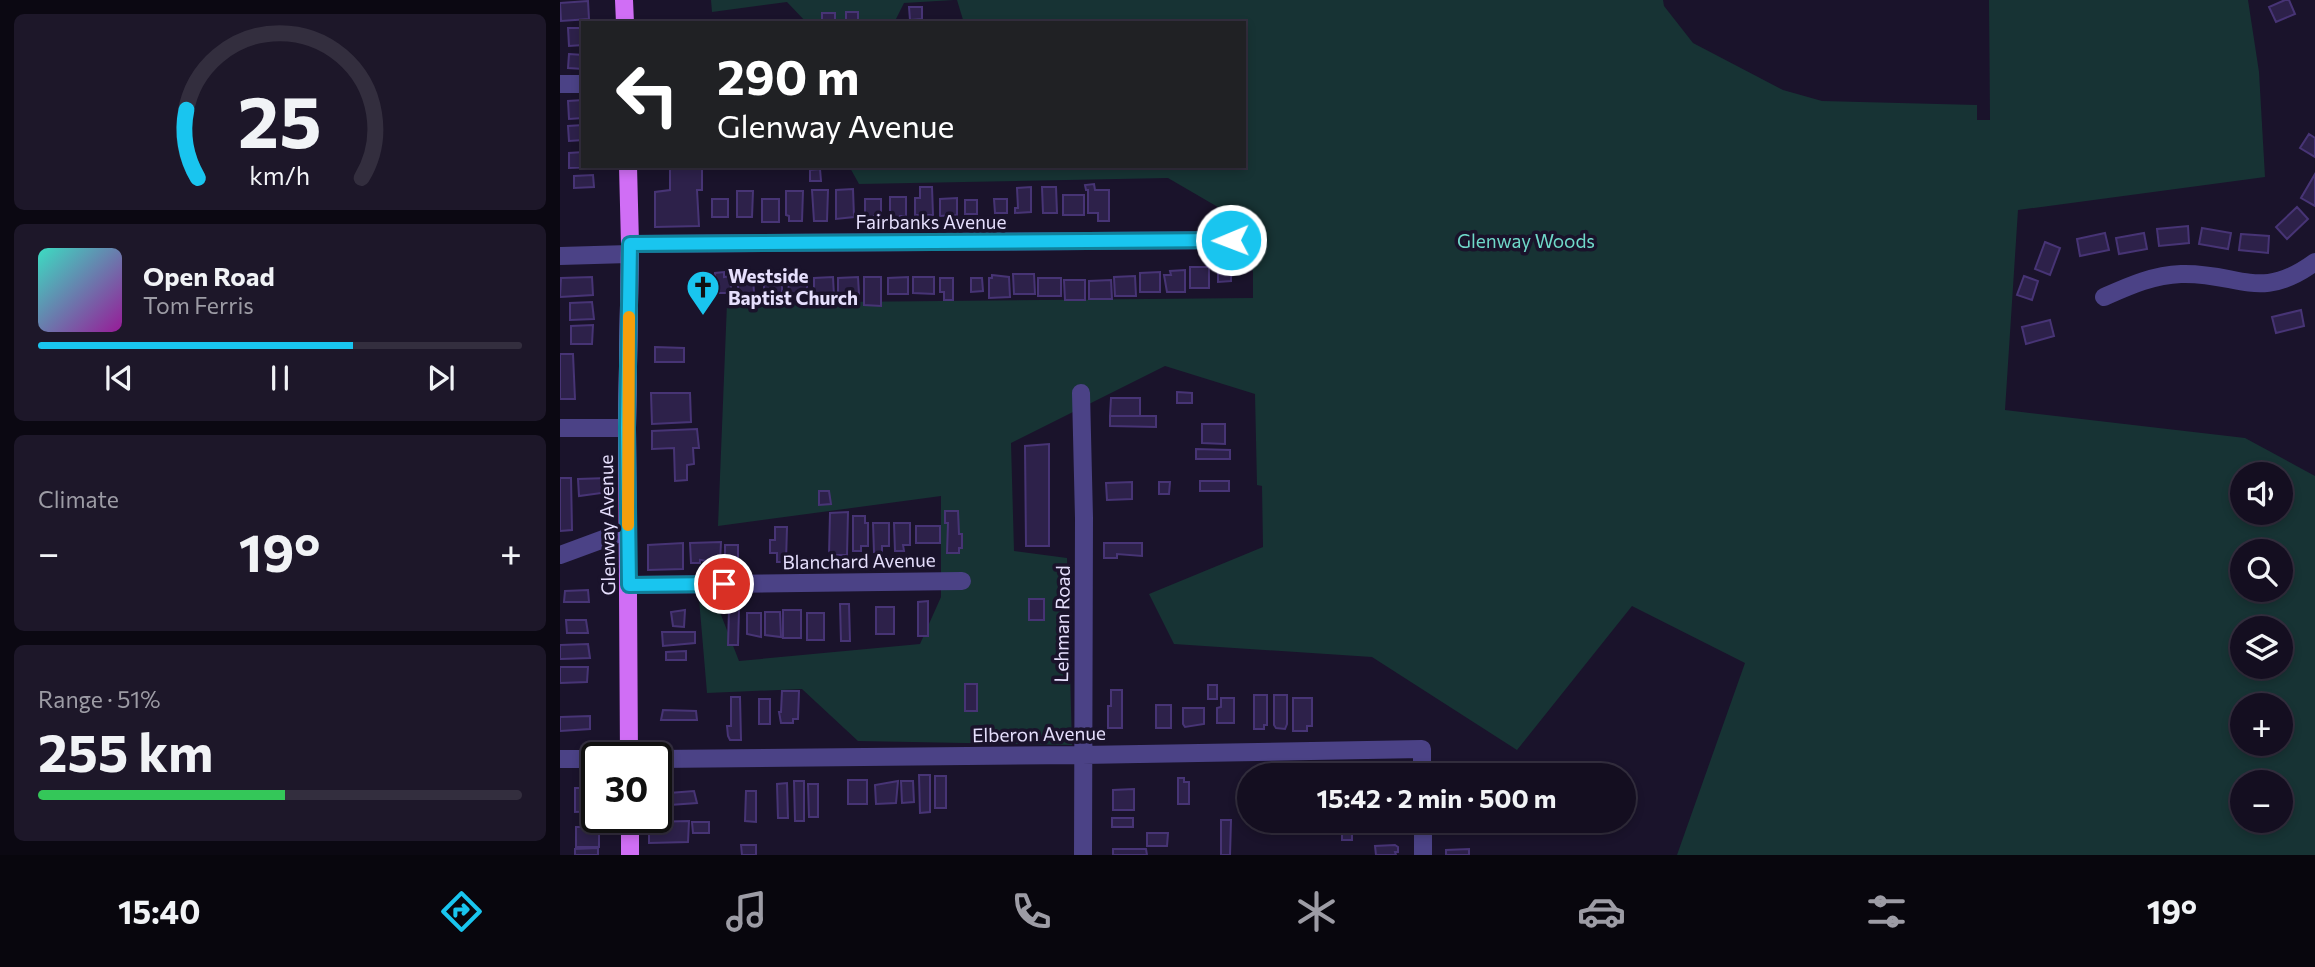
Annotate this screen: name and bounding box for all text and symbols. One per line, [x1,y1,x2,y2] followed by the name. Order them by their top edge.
[717,45,859,105] text: 290 m
[602,49,693,140] icon: left
[238,75,322,164] text: 25
[717,105,954,145] text: Glenway Avenue
[250,160,310,190] text: km/h
[1194,203,1268,277] position arrow
[856,210,1006,233] street label: Fairbanks Avenue
[1457,229,1595,252] park label: Glenway Woods
[143,260,275,291] text: Open Road
[728,264,858,309] place label: Westside Baptist Church
[684,268,722,317] church icon: Westside Baptist Church
[143,291,254,319] text: Tom Ferris
[100,359,138,397] icon: previous
[261,359,299,397] icon: pause
[422,359,460,397] icon: next
[594,454,619,596] street label: Glenway Avenue
[2230,462,2293,833] map controls
[2230,462,2293,525] button: sound
[38,485,119,513] text: Climate
[239,519,320,583] text: 19°
[38,528,60,575] text: −
[500,528,522,575] text: +
[2230,539,2293,602] button: search
[782,548,936,573] street label: Blanchard Avenue
[694,554,754,614] pin
[705,565,743,603] icon: arrive
[1049,565,1074,683] street label: Lehman Road
[2230,616,2293,679] button: layers
[38,685,160,713] text: Range · 51%
[2230,693,2293,756] button: +
[38,719,213,783] text: 255 km
[972,721,1106,746] street label: Elberon Avenue
[581,742,672,833] speed limit sign: 30
[2230,770,2293,833] button: −
[1316,782,1557,813] text: 15:42 · 2 min · 500 m
[437,887,486,936] icon: directions
[722,887,771,936] icon: music
[1007,887,1056,936] icon: phone
[1292,887,1341,936] icon: climate
[1577,887,1626,936] icon: car
[1862,887,1911,936] icon: filters
[118,891,201,931] text: 15:40
[2147,891,2197,931] text: 19°

